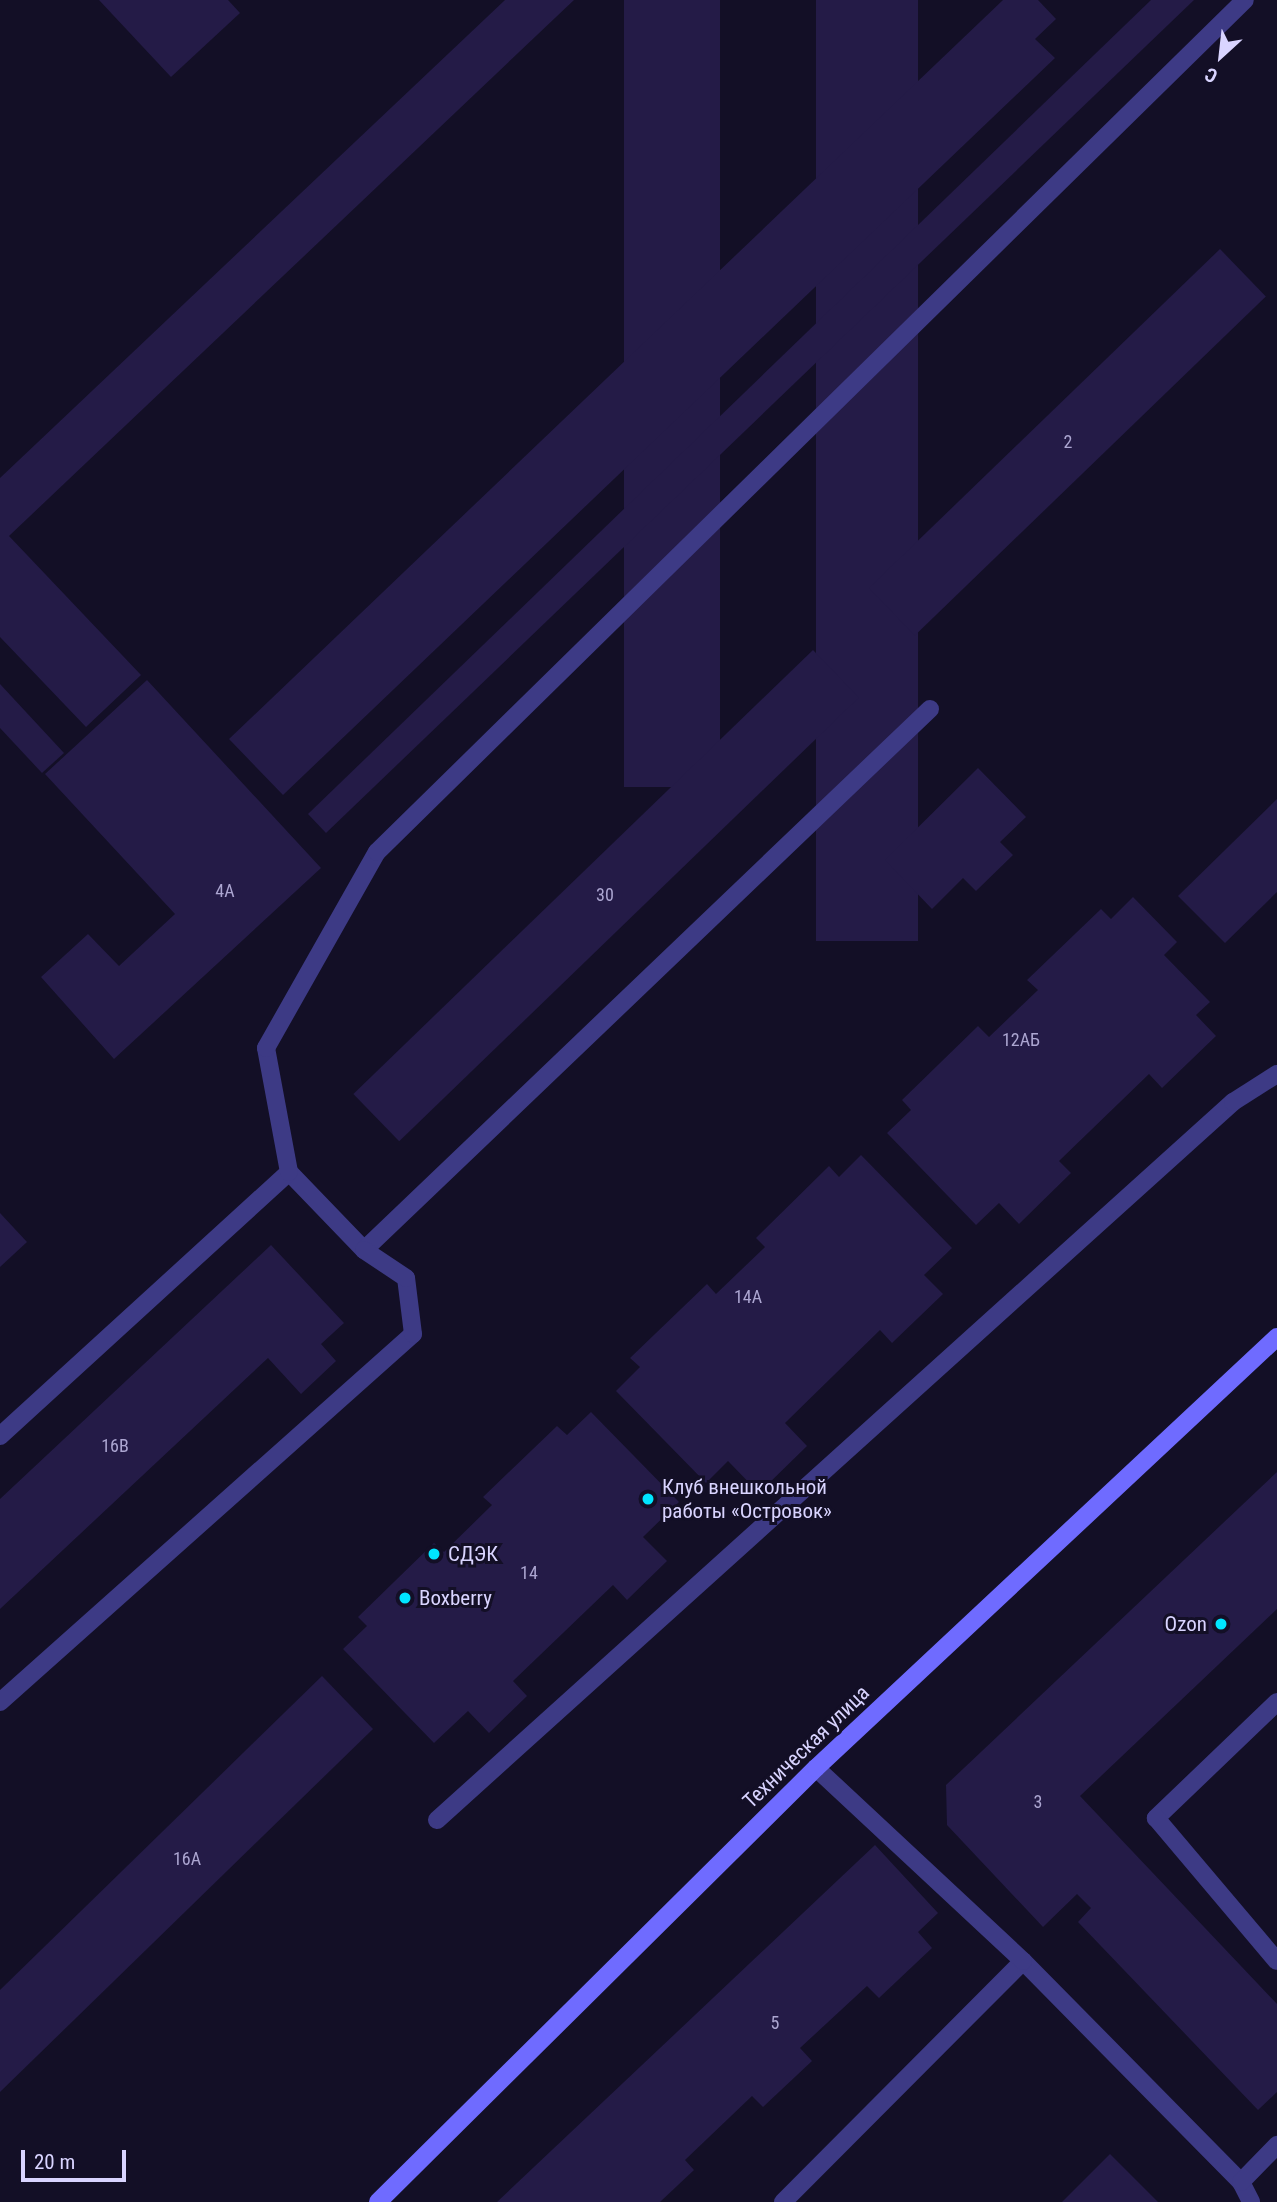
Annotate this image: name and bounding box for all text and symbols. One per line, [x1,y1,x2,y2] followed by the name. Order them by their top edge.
[1186,21,1256,91] north arrow
[1201,62,1221,88] text: С
[1064,431,1072,453] house number: 2
[215,880,235,902] house number: 4А
[596,884,614,906] house number: 30
[1002,1029,1040,1051] house number: 12АБ
[734,1286,762,1308] house number: 14А
[101,1435,129,1457] house number: 16В
[662,1474,832,1524] place label: Клуб внешкольной работы «Островок»
[640,1491,656,1507] marker: Клуб внешкольной работы «Островок»
[448,1541,498,1567] place label: СДЭК
[426,1546,442,1562] marker: СДЭК
[520,1562,538,1584] house number: 14
[419,1585,492,1611] place label: Boxberry
[397,1590,413,1606] marker: Boxberry
[1165,1611,1207,1637] place label: Ozon
[1213,1616,1229,1632] marker: Ozon
[738,1680,874,1814] street label: Техническая улица
[1034,1791,1042,1813] house number: 3
[173,1848,201,1870] house number: 16А
[771,2012,779,2034] house number: 5
[24,2136,130,2180] scale bar
[34,2150,75,2174] text: 20 m

